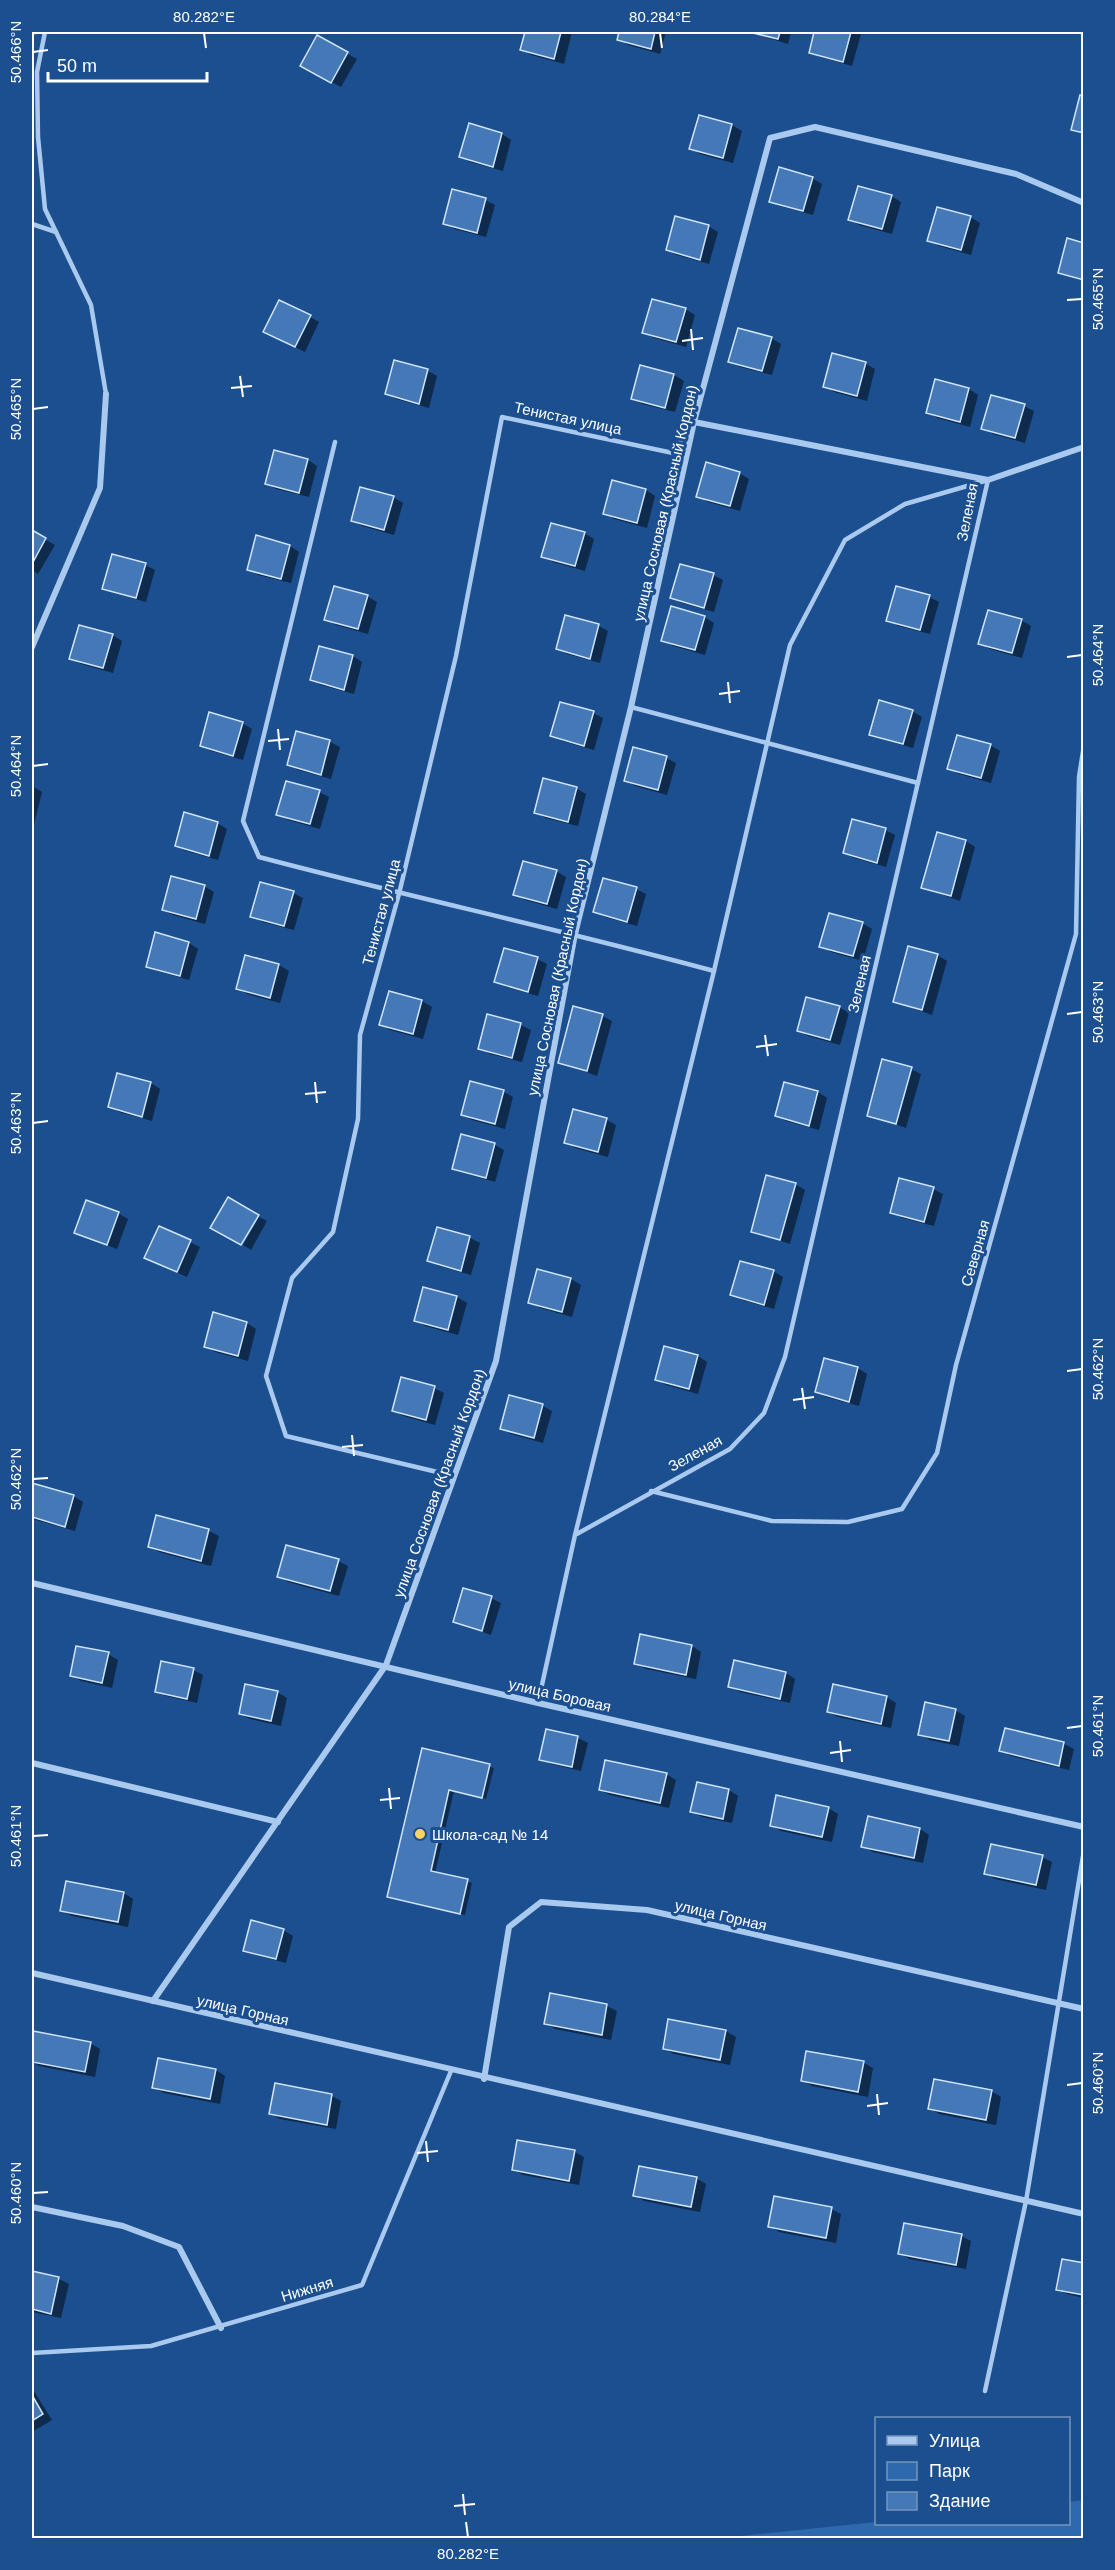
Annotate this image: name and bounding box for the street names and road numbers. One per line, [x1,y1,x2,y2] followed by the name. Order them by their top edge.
[629,383,701,623] street label: улица Сосновая (Красный Кордон)
[513,398,624,438] street label: Тенистая улица
[953,482,981,542] street label: Зеленая
[359,856,404,967] street label: Тенистая улица
[524,857,590,1097] street label: улица Сосновая (Красный Кордон)
[844,953,874,1015] street label: Зеленая
[957,1218,993,1288] street label: Северная
[390,1366,488,1600] street label: улица Сосновая (Красный Кордон)
[665,1431,725,1475] street label: Зеленая
[507,1675,613,1715] street label: улица Боровая
[673,1896,769,1934] street label: улица Горная
[195,1991,291,2029] street label: улица Горная
[279,2273,335,2305] street label: Нижняя

